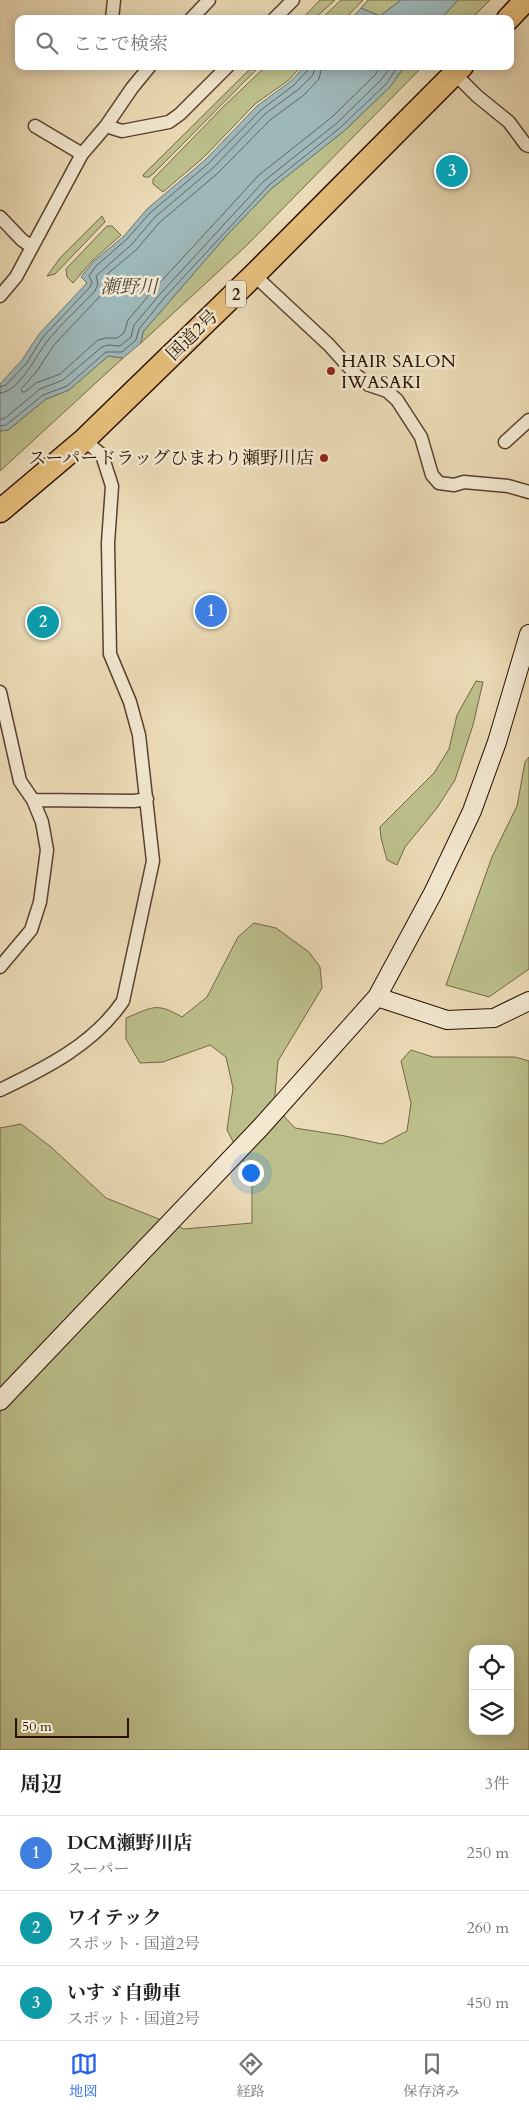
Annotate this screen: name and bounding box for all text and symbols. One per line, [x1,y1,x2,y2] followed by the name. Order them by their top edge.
[15,15,514,70] search box
[33,29,61,57] icon: search
[73,31,168,57] text: ここで検索
[436,152,468,190] pin: 3
[100,274,159,300] water label: 瀬野川
[226,280,246,308] road number: 2
[161,304,224,366] street label: 国道2号
[341,349,457,395] place label: HAIR SALON IWASAKI
[325,365,337,377] marker: HAIR SALON IWASAKI
[28,446,314,471] place label: スーパードラッグひまわり瀬野川店
[318,452,330,464] marker: スーパードラッグひまわり瀬野川店
[195,592,227,630] pin: 1
[27,603,59,641] pin: 2
[238,1160,264,1186] your location
[469,1645,514,1735] map controls
[469,1645,514,1690] button: locate
[469,1690,514,1735] button: layers
[15,1715,129,1738] scale bar
[22,1717,52,1736] text: 50 m
[20,1770,62,1799] text: 周辺
[485,1773,509,1795] text: 3件
[67,1830,192,1856] text: DCM瀬野川店
[32,1842,40,1864] text: 1
[467,1842,509,1864] text: 250 m
[67,1858,129,1880] text: スーパー
[67,1905,161,1931] text: ワイテック
[32,1917,40,1939] text: 2
[467,1917,509,1939] text: 260 m
[67,1933,200,1955] text: スポット · 国道2号
[67,1980,181,2006] text: いすゞ自動車
[32,1992,40,2014] text: 3
[467,1992,509,2014] text: 450 m
[67,2008,200,2030] text: スポット · 国道2号
[70,2050,98,2101] tab: 地図
[237,2050,265,2101] tab: 経路
[404,2050,460,2101] tab: 保存済み

